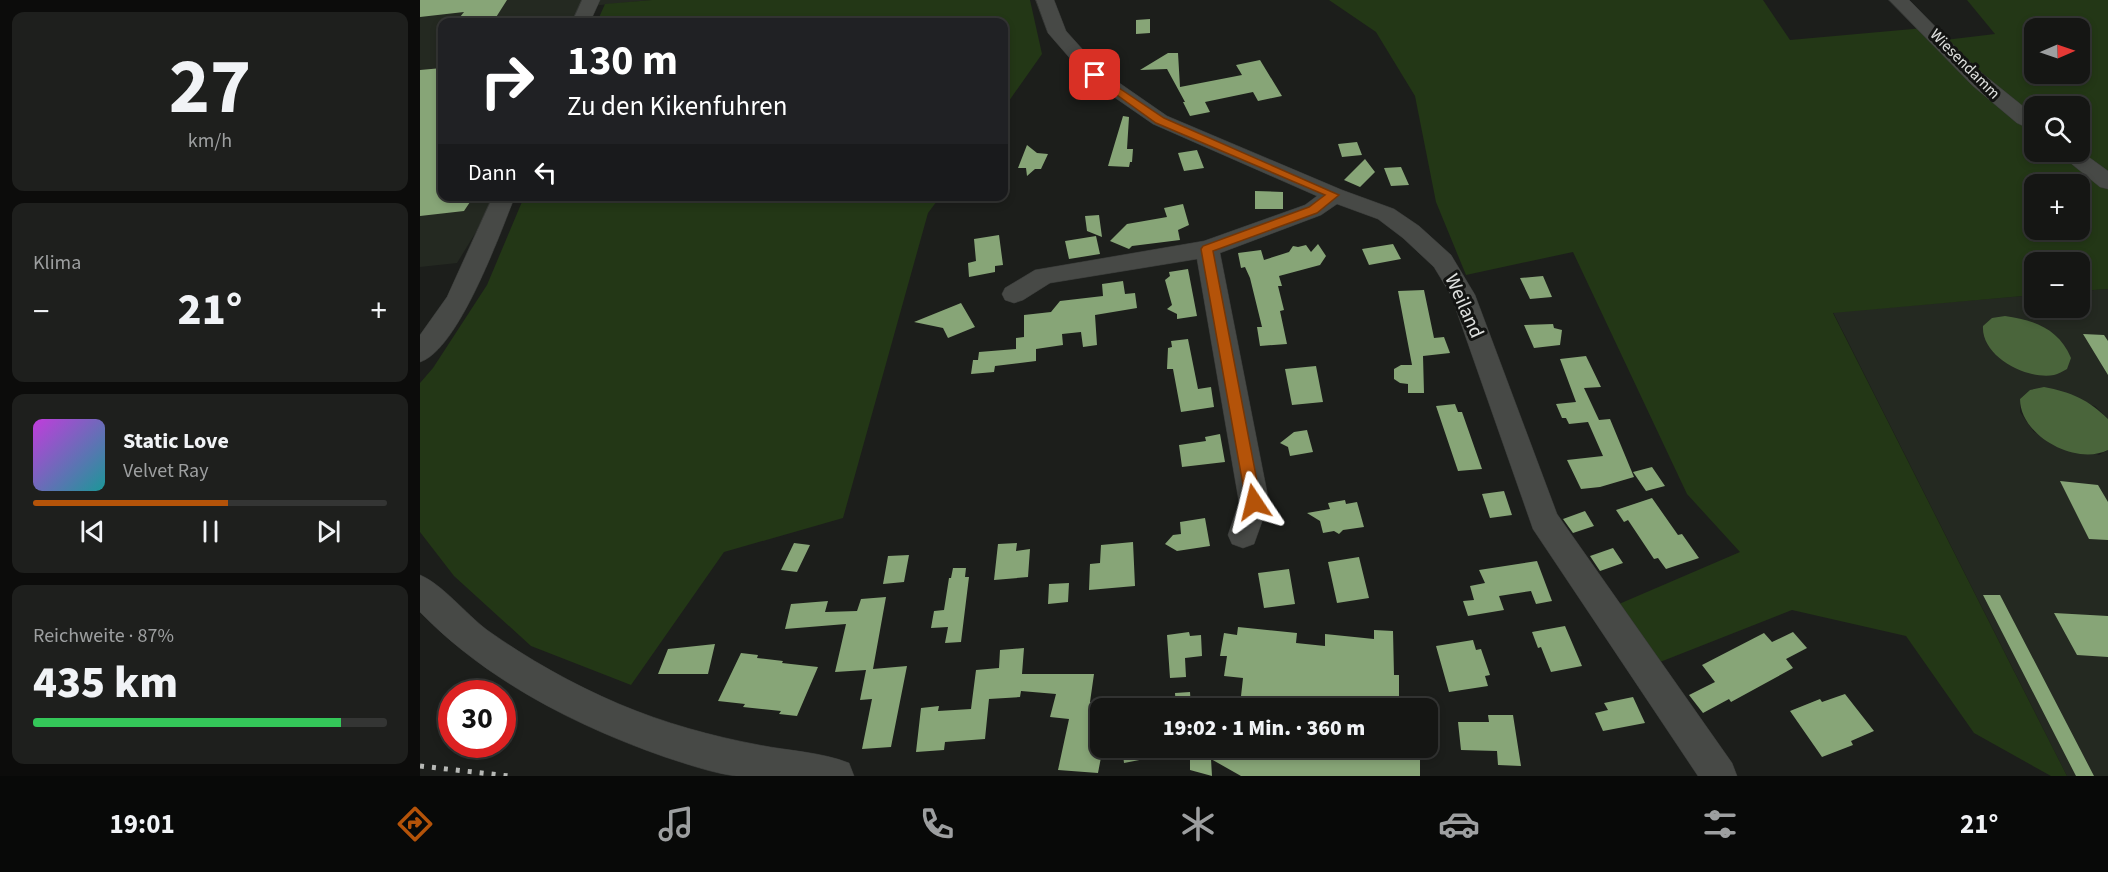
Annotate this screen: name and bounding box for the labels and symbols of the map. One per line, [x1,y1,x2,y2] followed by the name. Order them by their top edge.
[2024,18,2090,84] north arrow
[1925,24,2005,104] street label: Wiesendamm
[1069,49,1120,100] pin
[1437,269,1491,343] street label: Weiland
[1222,470,1286,534] position arrow
[438,680,516,758] speed limit sign: 30

